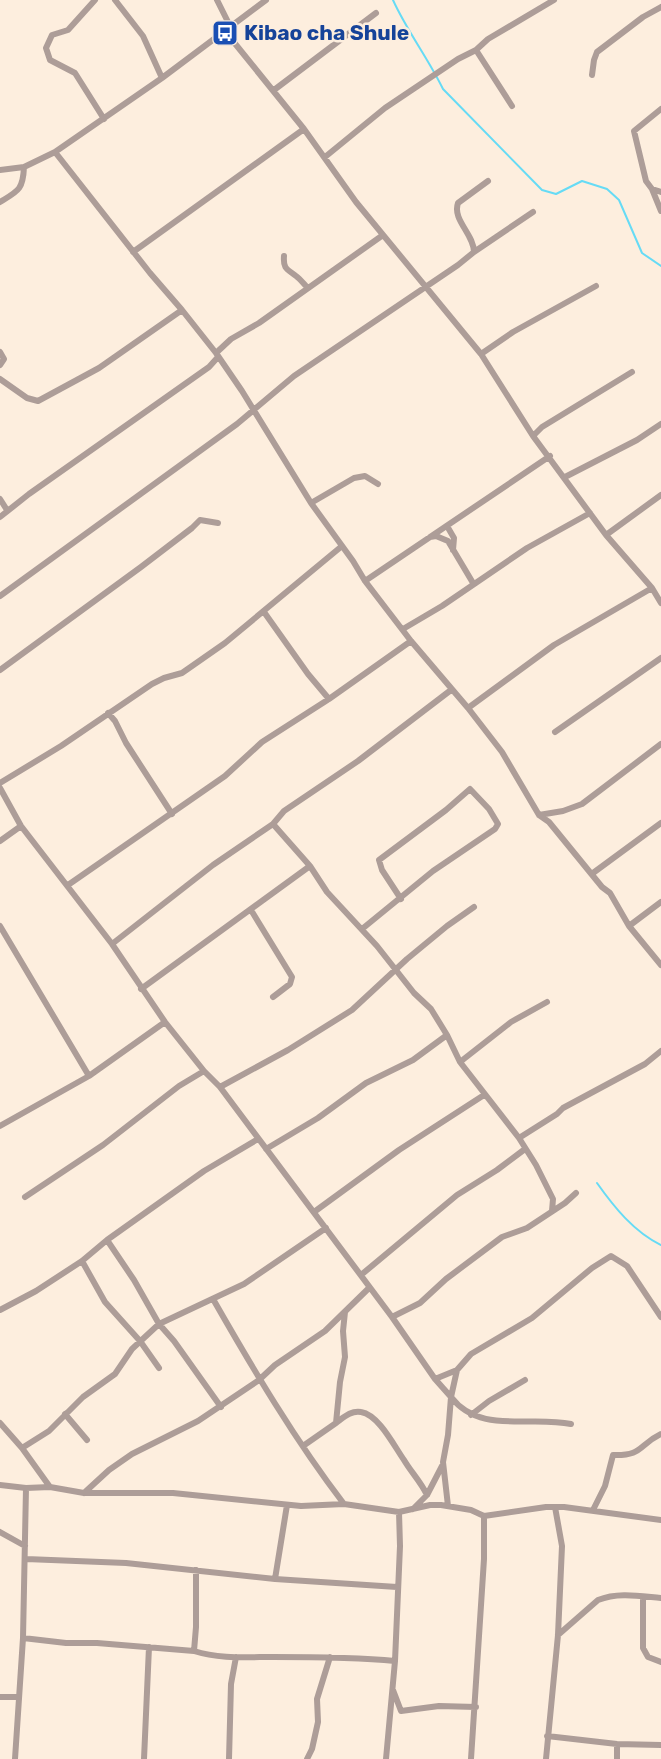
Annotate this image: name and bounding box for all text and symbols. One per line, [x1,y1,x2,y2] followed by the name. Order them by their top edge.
[210,18,240,48] bus stop icon: Kibao cha Shule
[244,20,409,45] place label: Kibao cha Shule

